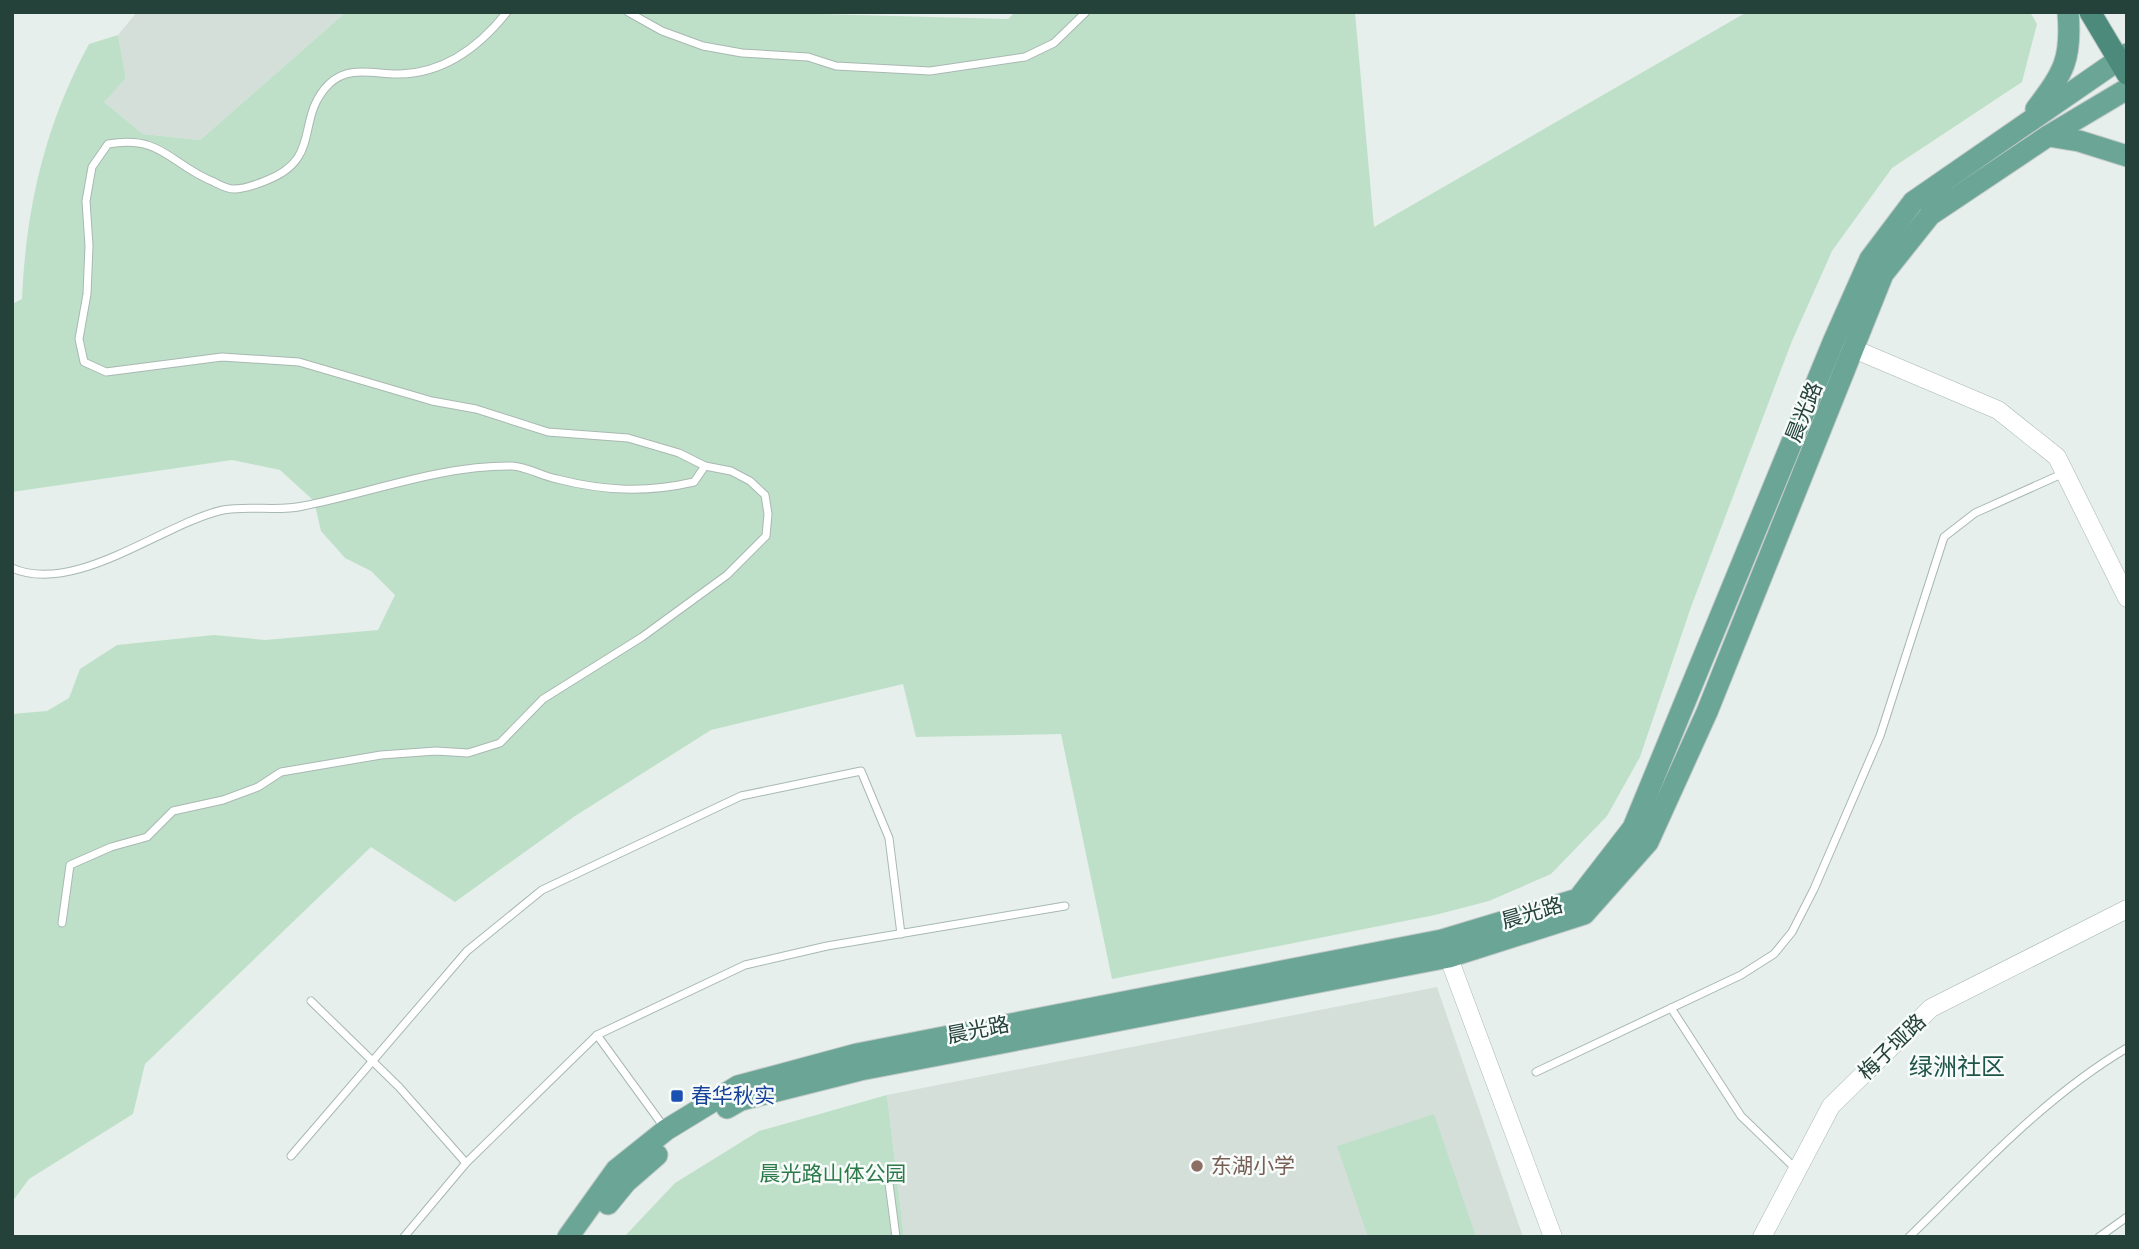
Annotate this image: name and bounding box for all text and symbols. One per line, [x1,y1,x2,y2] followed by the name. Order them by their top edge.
[1780,378,1826,445] street label: 晨光路
[1498,892,1565,932] street label: 晨光路
[1853,1008,1930,1084] street label: 梅子垭路
[945,1011,1011,1047] street label: 晨光路
[1909,1053,2005,1080] district label: 绿洲社区
[691,1083,775,1107] place label: 春华秋实
[669,1088,685,1104] marker: 春华秋实
[1211,1153,1295,1177] place label: 东湖小学
[1189,1158,1205,1174] marker: 东湖小学
[760,1161,907,1185] park label: 晨光路山体公园

